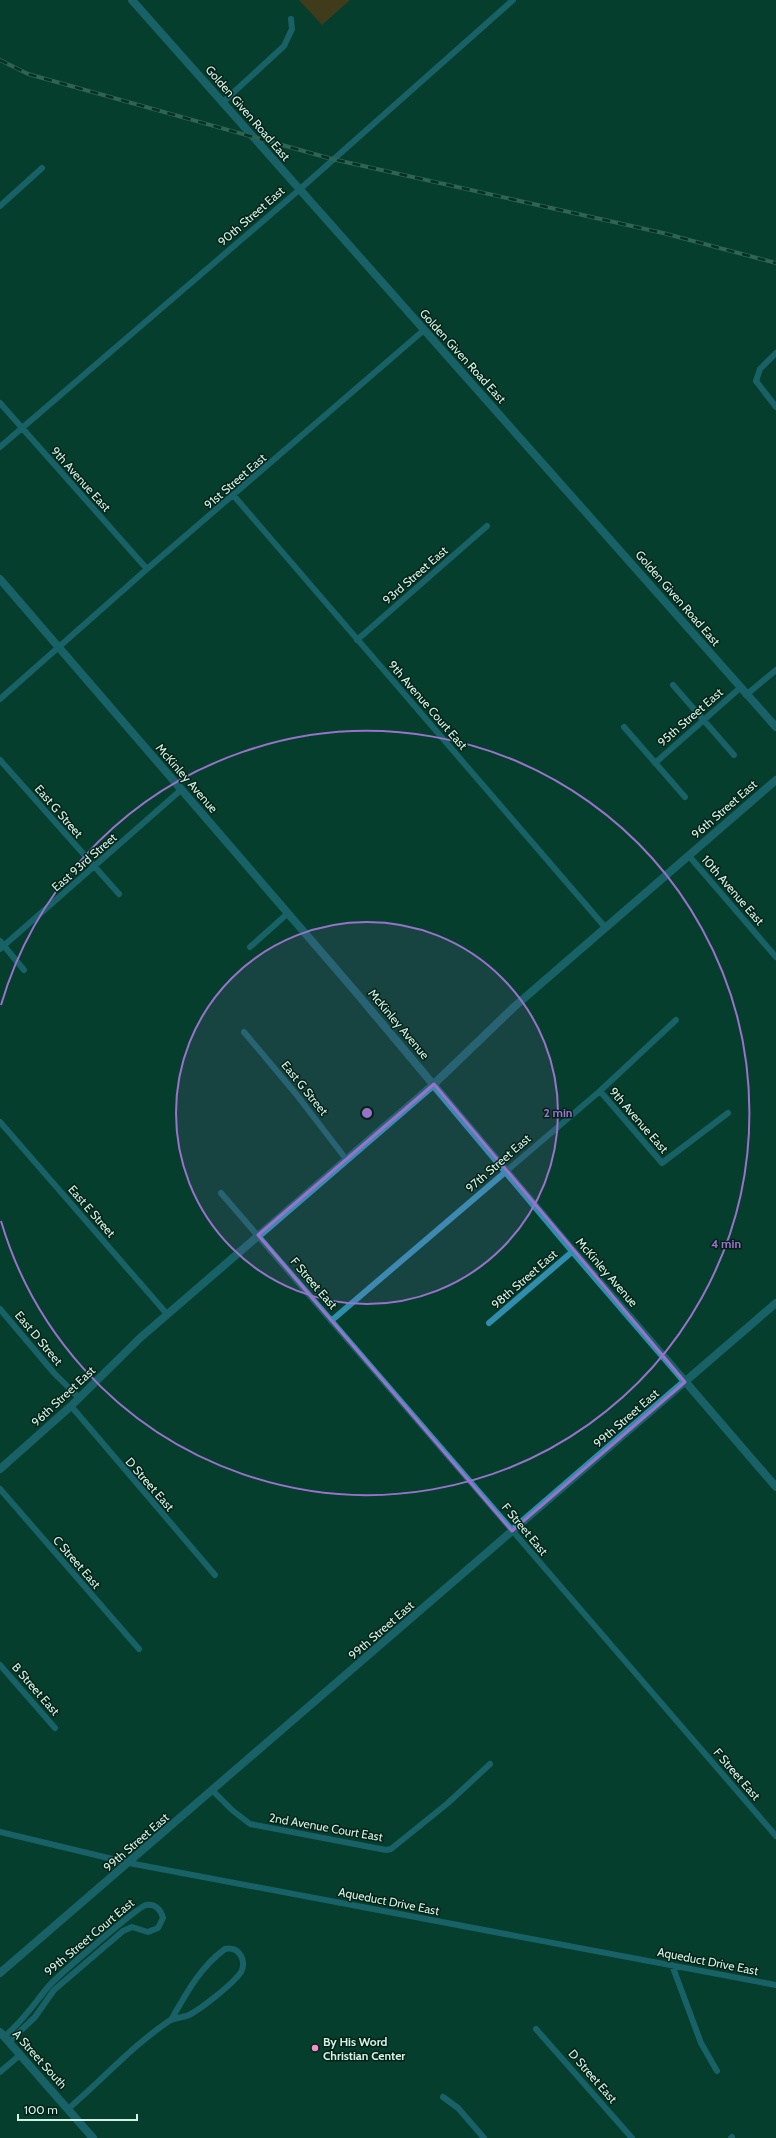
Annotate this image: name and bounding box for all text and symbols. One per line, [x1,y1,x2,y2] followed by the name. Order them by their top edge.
[202,62,294,164] street label: Golden Given Road East
[215,183,287,249] street label: 90th Street East
[417,306,509,406] street label: Golden Given Road East
[48,443,114,515] street label: 9th Avenue East
[201,450,269,512] street label: 91st Street East
[379,543,451,607] street label: 93rd Street East
[632,547,724,649] street label: Golden Given Road East
[385,657,471,753] street label: 9th Avenue Court East
[654,685,726,749] street label: 95th Street East
[153,740,221,816] street label: McKinley Avenue
[688,776,760,842] street label: 96th Street East
[32,781,86,841] street label: East G Street
[48,830,120,894] street label: East 93rd Street
[699,852,767,928] street label: 10th Avenue East
[365,986,433,1062] street label: McKinley Avenue
[278,1058,332,1118] street label: East G Street
[606,1084,672,1156] street label: 9th Avenue East
[544,1105,572,1120] text: 2 min
[360,1106,374,1120] centre of rings
[462,1131,534,1195] street label: 97th Street East
[65,1182,119,1240] street label: East E Street
[573,1234,641,1310] street label: McKinley Avenue
[711,1236,741,1251] text: 4 min
[488,1246,560,1312] street label: 98th Street East
[287,1254,341,1312] street label: F Street East
[12,1308,66,1368] street label: East D Street
[28,1363,98,1429] street label: 96th Street East
[590,1385,662,1451] street label: 99th Street East
[123,1454,177,1514] street label: D Street East
[499,1500,551,1558] street label: F Street East
[50,1533,104,1591] street label: C Street East
[345,1597,417,1663] street label: 99th Street East
[9,1660,63,1718] street label: B Street East
[710,1745,764,1803] street label: F Street East
[100,1809,172,1875] street label: 99th Street East
[268,1810,384,1844] street label: 2nd Avenue Court East
[337,1884,441,1918] street label: Aqueduct Drive East
[41,1895,137,1979] street label: 99th Street Court East
[656,1944,760,1978] street label: Aqueduct Drive East
[10,2026,70,2092] street label: A Street South
[323,2034,405,2063] place label: By His Word Christian Center
[310,2043,320,2053] marker: By His Word Christian Center
[566,2046,620,2106] street label: D Street East
[18,2096,137,2122] scale bar
[24,2102,58,2117] text: 100 m

